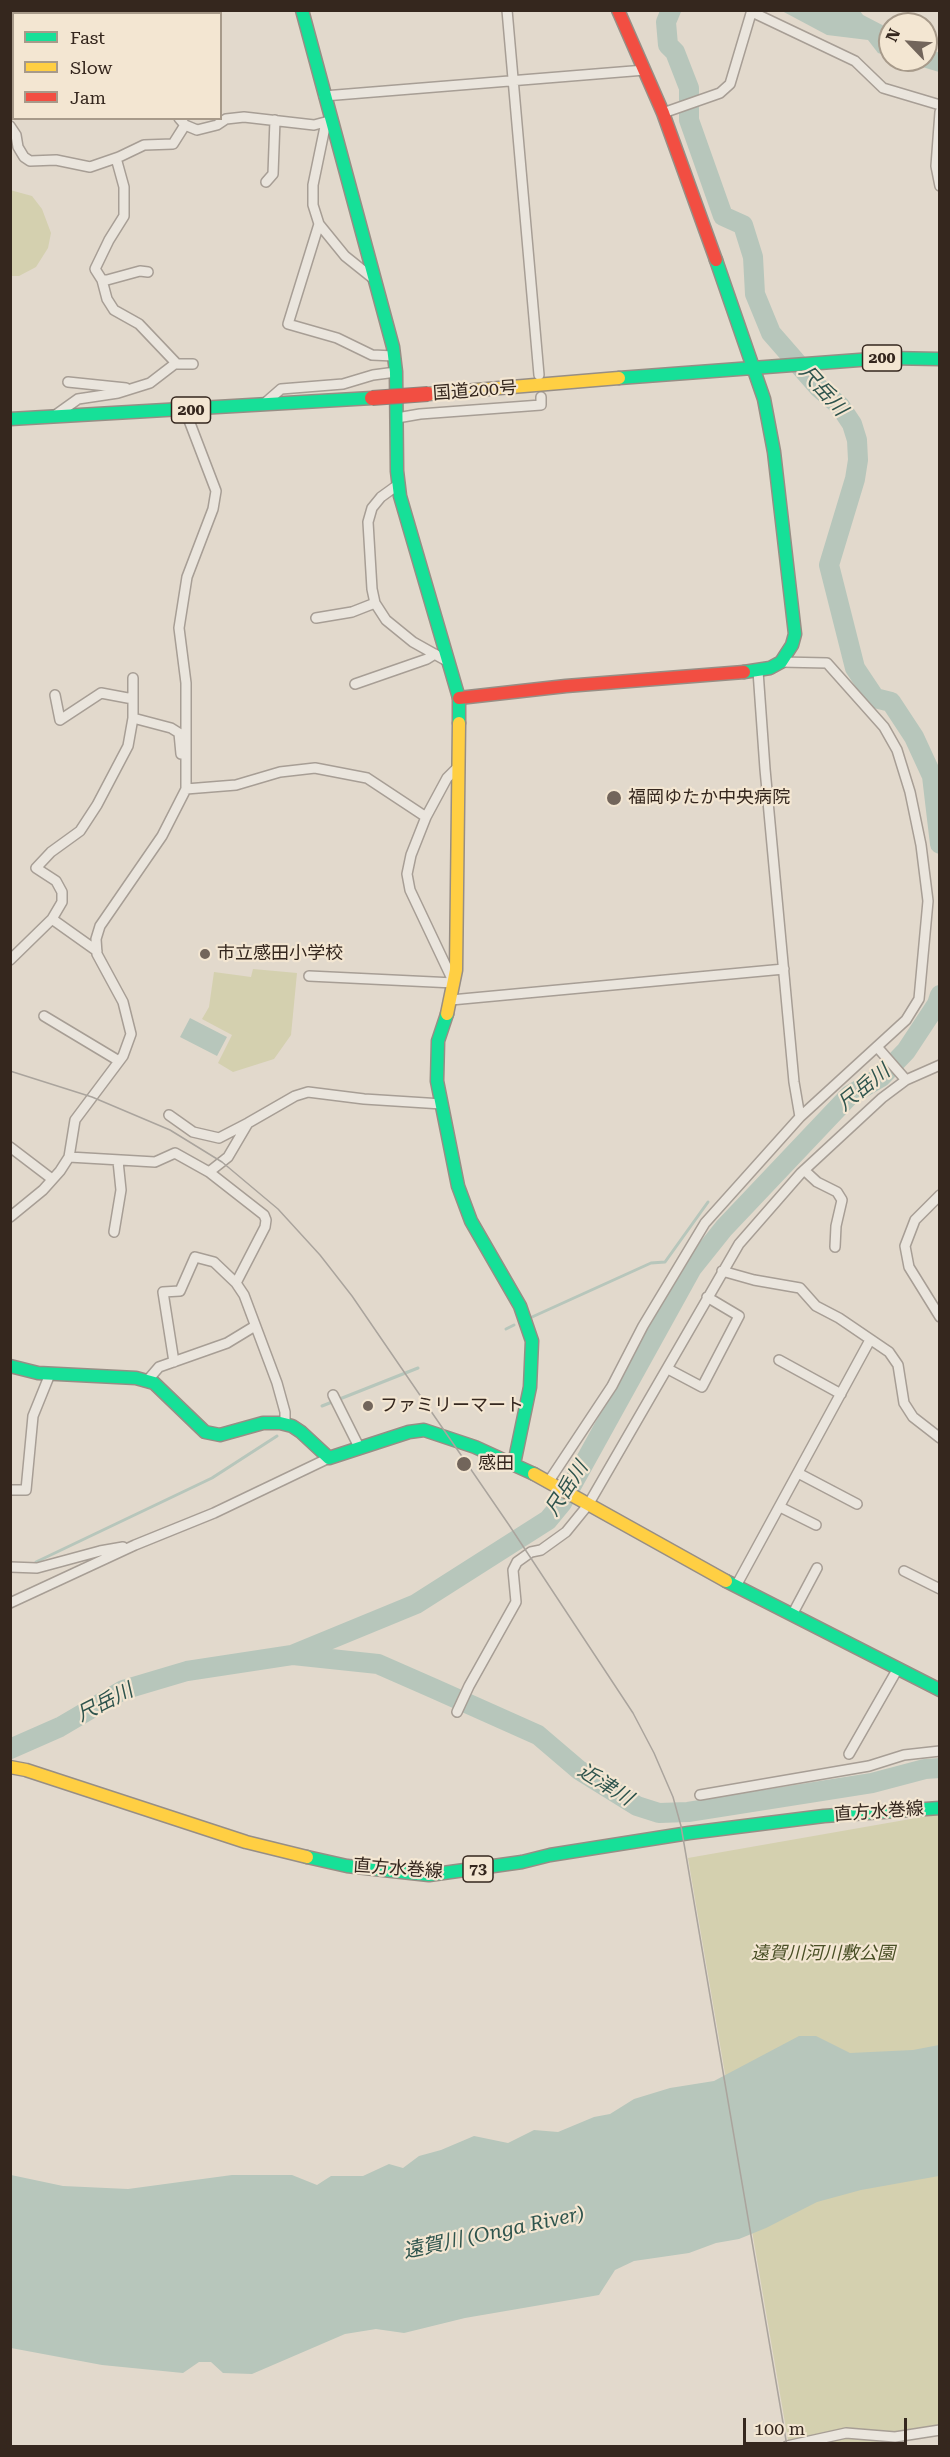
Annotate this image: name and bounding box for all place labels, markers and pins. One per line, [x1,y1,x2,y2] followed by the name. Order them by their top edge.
[628,787,790,809] place label: 福岡ゆたか中央病院
[605,789,623,807] marker: 福岡ゆたか中央病院
[217,943,343,965] place label: 市立感田小学校
[198,947,212,961] marker: 市立感田小学校
[380,1395,524,1417] place label: ファミリーマート
[361,1399,375,1413] marker: ファミリーマート
[478,1453,514,1475] place label: 感田
[455,1455,473,1473] marker: 感田

